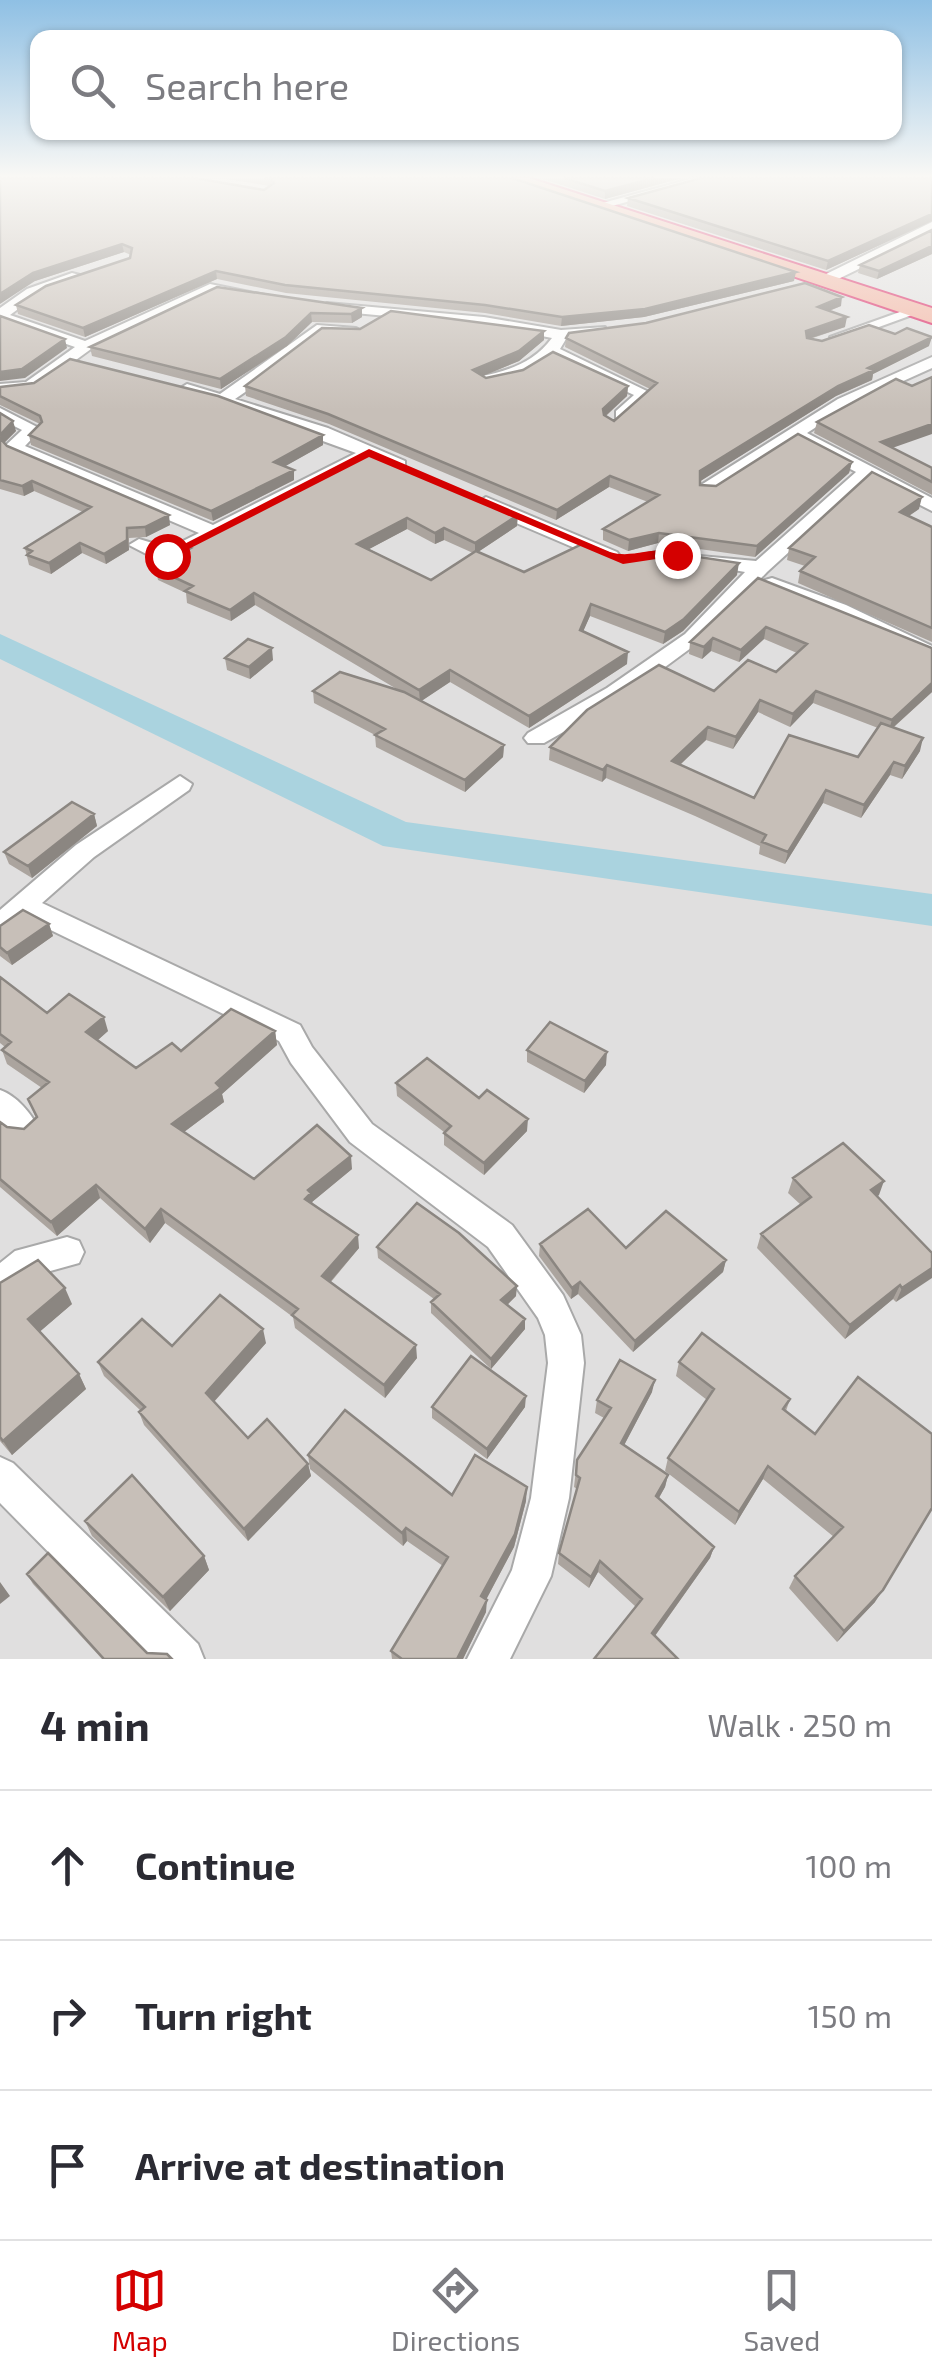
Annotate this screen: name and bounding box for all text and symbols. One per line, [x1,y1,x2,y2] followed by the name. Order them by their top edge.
[30,30,902,140] search box
[65,58,120,113] icon: search
[145,62,349,108] text: Search here
[655,533,701,579] route end
[145,534,191,580] route start
[40,1699,150,1749] text: 4 min
[708,1705,892,1743] text: Walk · 250 m
[40,1838,95,1893] icon: ahead
[135,1842,295,1888] text: Continue
[806,1846,892,1884] text: 100 m
[40,1988,95,2043] icon: right
[135,1992,312,2038] text: Turn right
[808,1996,892,2034] text: 150 m
[40,2138,95,2193] icon: arrive
[135,2142,505,2188] text: Arrive at destination
[112,2263,168,2357] tab: Map
[391,2263,520,2357] tab: Directions
[744,2263,820,2357] tab: Saved

